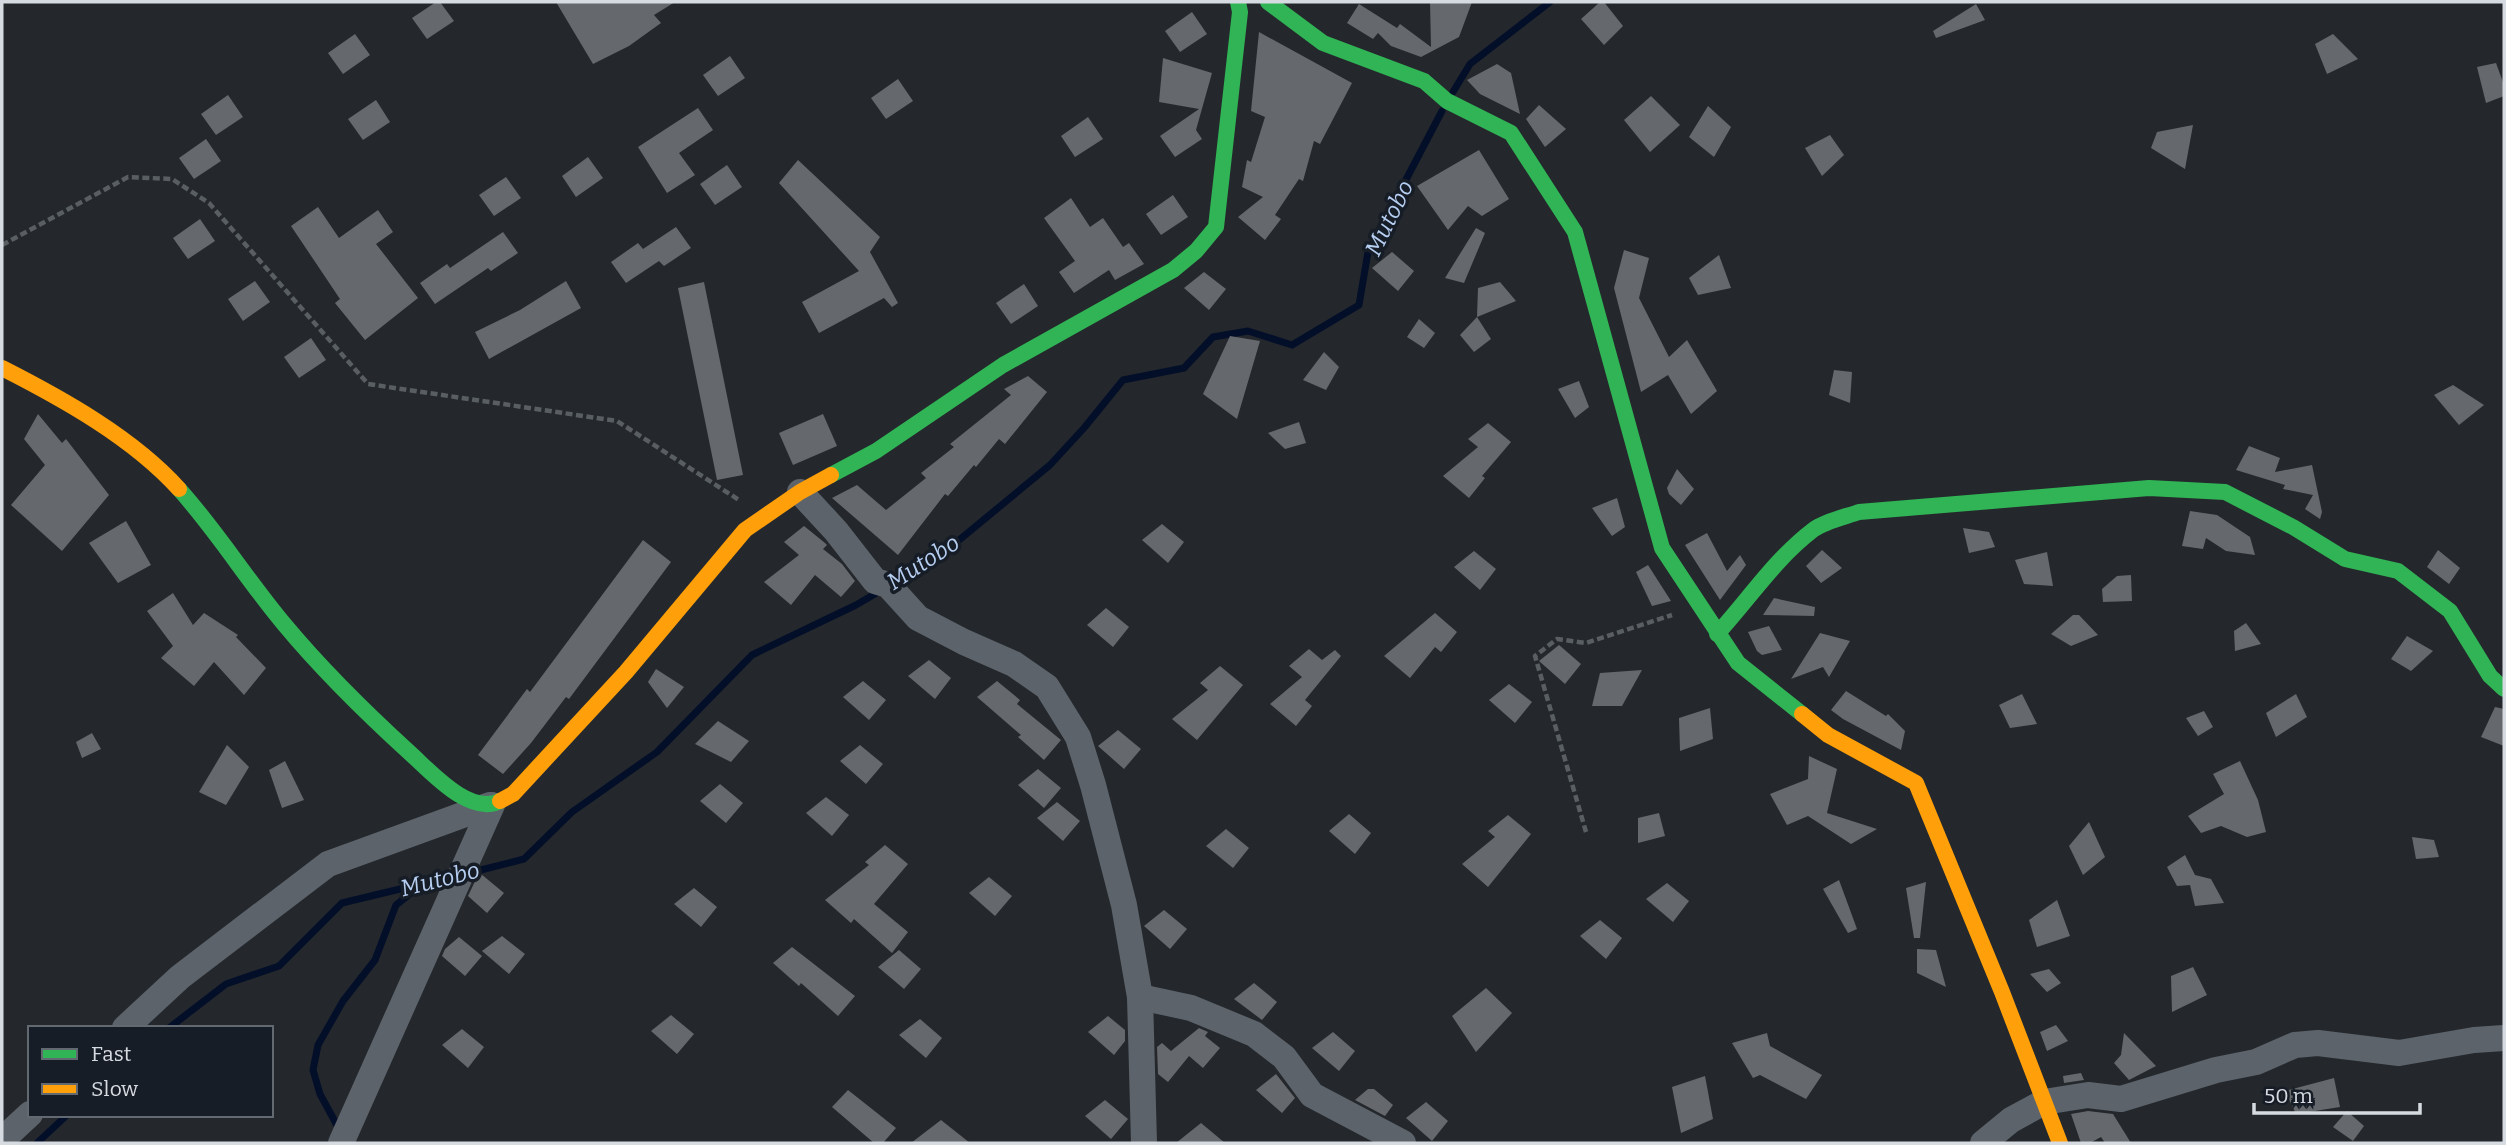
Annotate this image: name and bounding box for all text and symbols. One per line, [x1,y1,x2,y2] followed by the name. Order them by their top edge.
[1359,176,1419,260] water label: Mutobo
[882,528,964,596] water label: Mutobo
[398,856,482,902] water label: Mutobo
[28,1026,273,1117] legend
[91,1041,132,1067] text: Fast
[2254,1072,2420,1116] scale bar
[91,1076,138,1102] text: Slow
[2264,1083,2313,1109] text: 50 m

